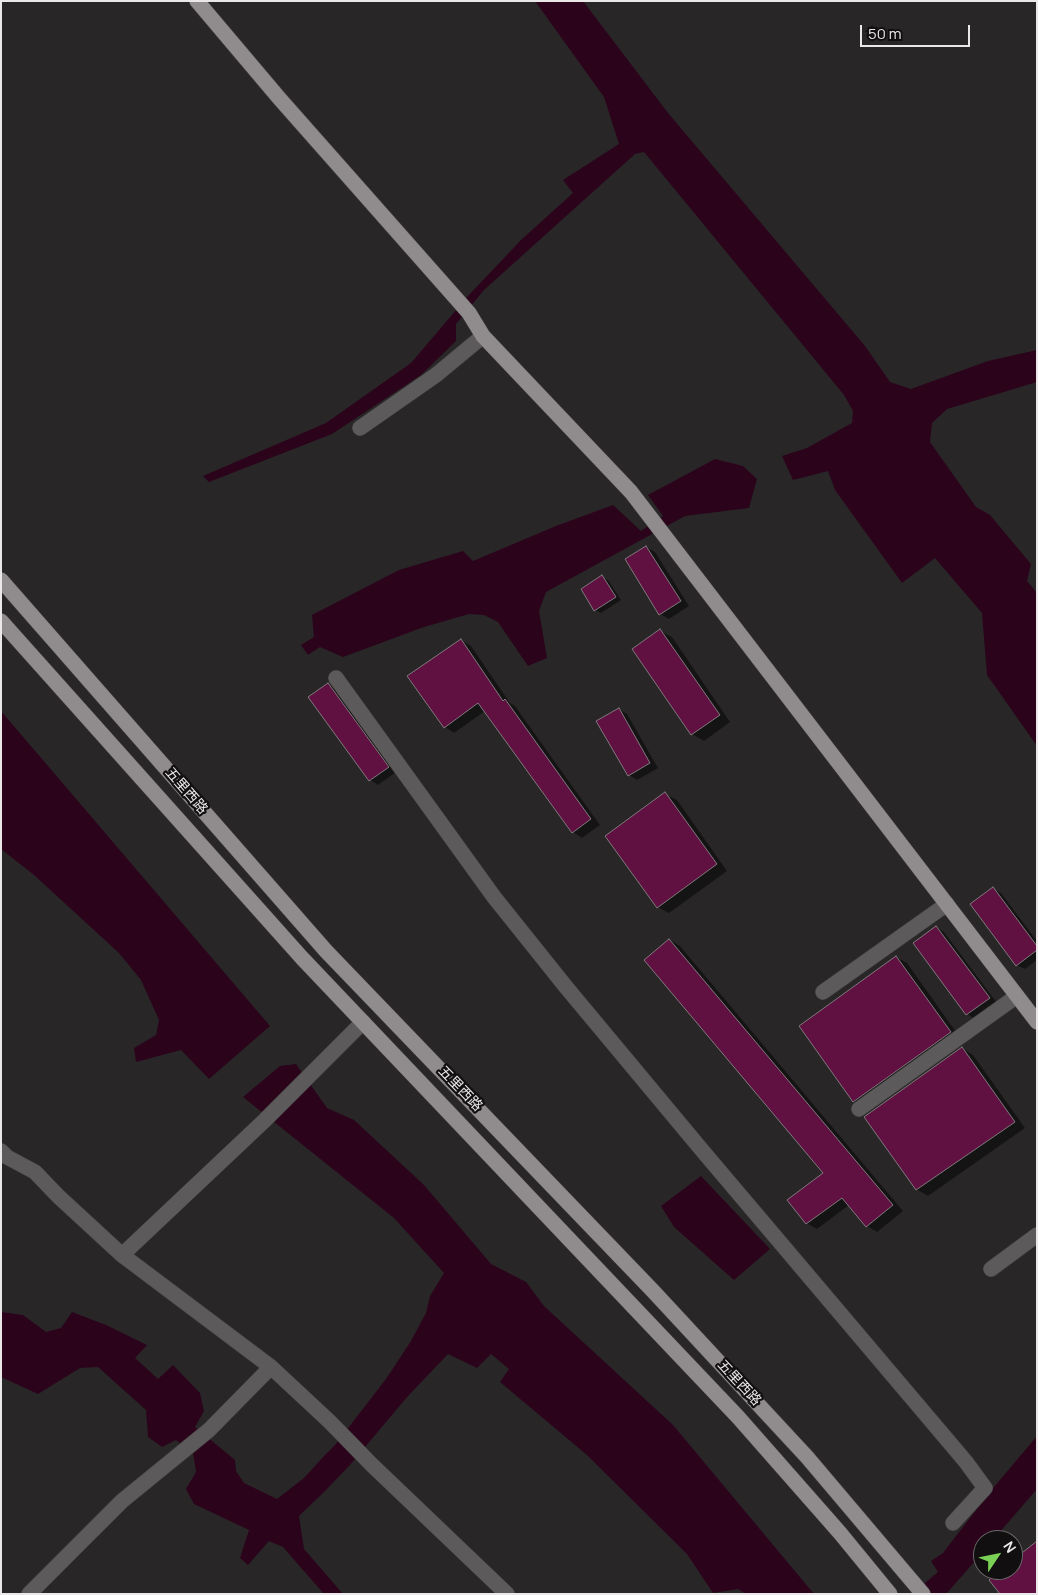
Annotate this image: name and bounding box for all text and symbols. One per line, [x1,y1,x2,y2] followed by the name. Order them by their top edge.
[863,15,973,47] scale bar
[868,23,902,44] text: 50 m
[161,764,211,818] street label: 五里西路
[435,1063,485,1115] street label: 五里西路
[714,1357,764,1409] street label: 五里西路
[973,1530,1023,1580] north arrow
[999,1537,1021,1556] text: N

